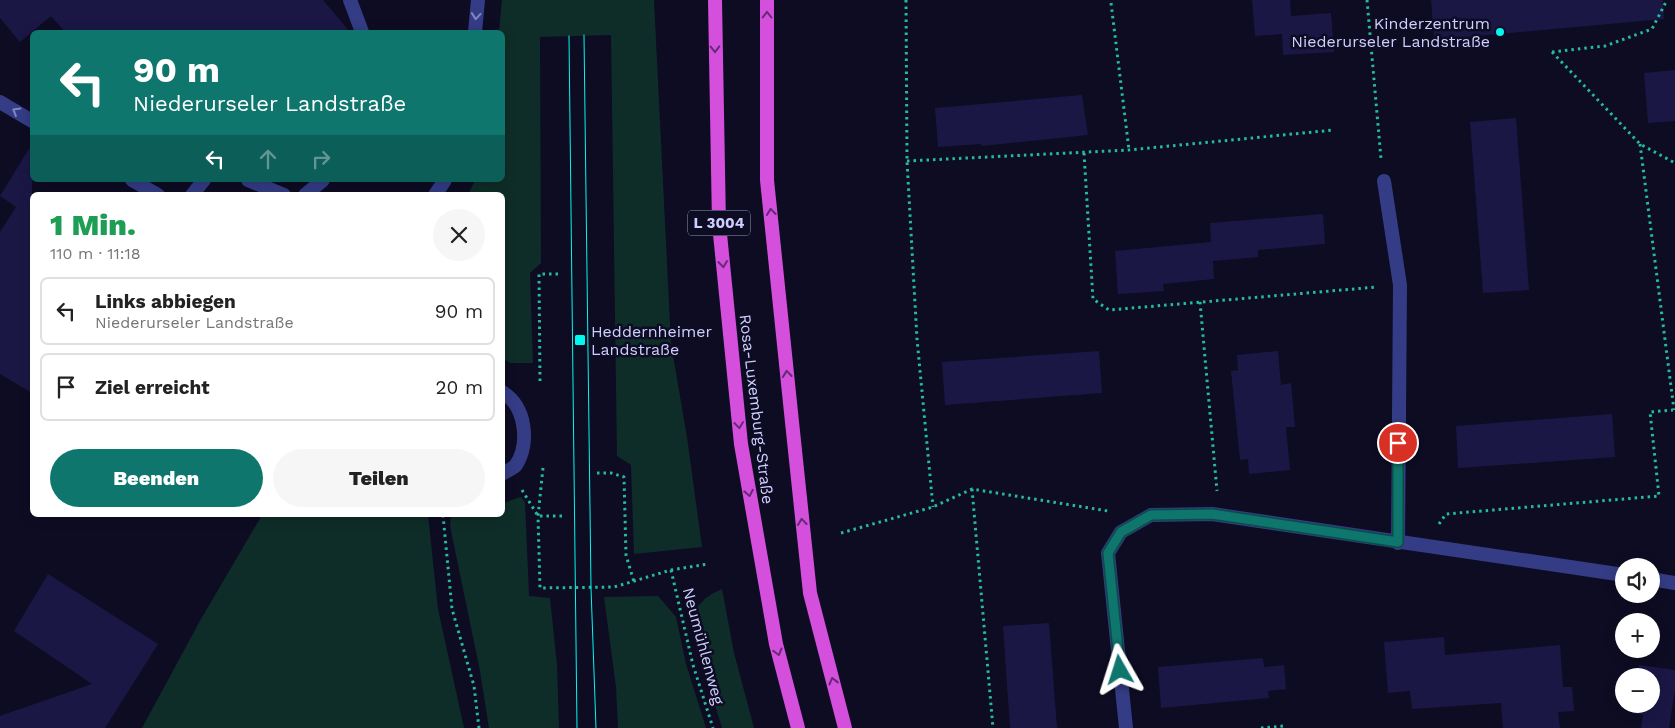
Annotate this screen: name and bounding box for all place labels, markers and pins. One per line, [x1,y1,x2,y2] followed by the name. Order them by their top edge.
[1291,14,1490,51] place label: Kinderzentrum Niederurseler Landstraße
[1494,26,1506,38] marker: Kinderzentrum Niederurseler Landstraße
[591,322,712,359] place label: Heddernheimer Landstraße
[573,333,587,347] marker: Heddernheimer Landstraße
[1377,422,1419,464] pin

